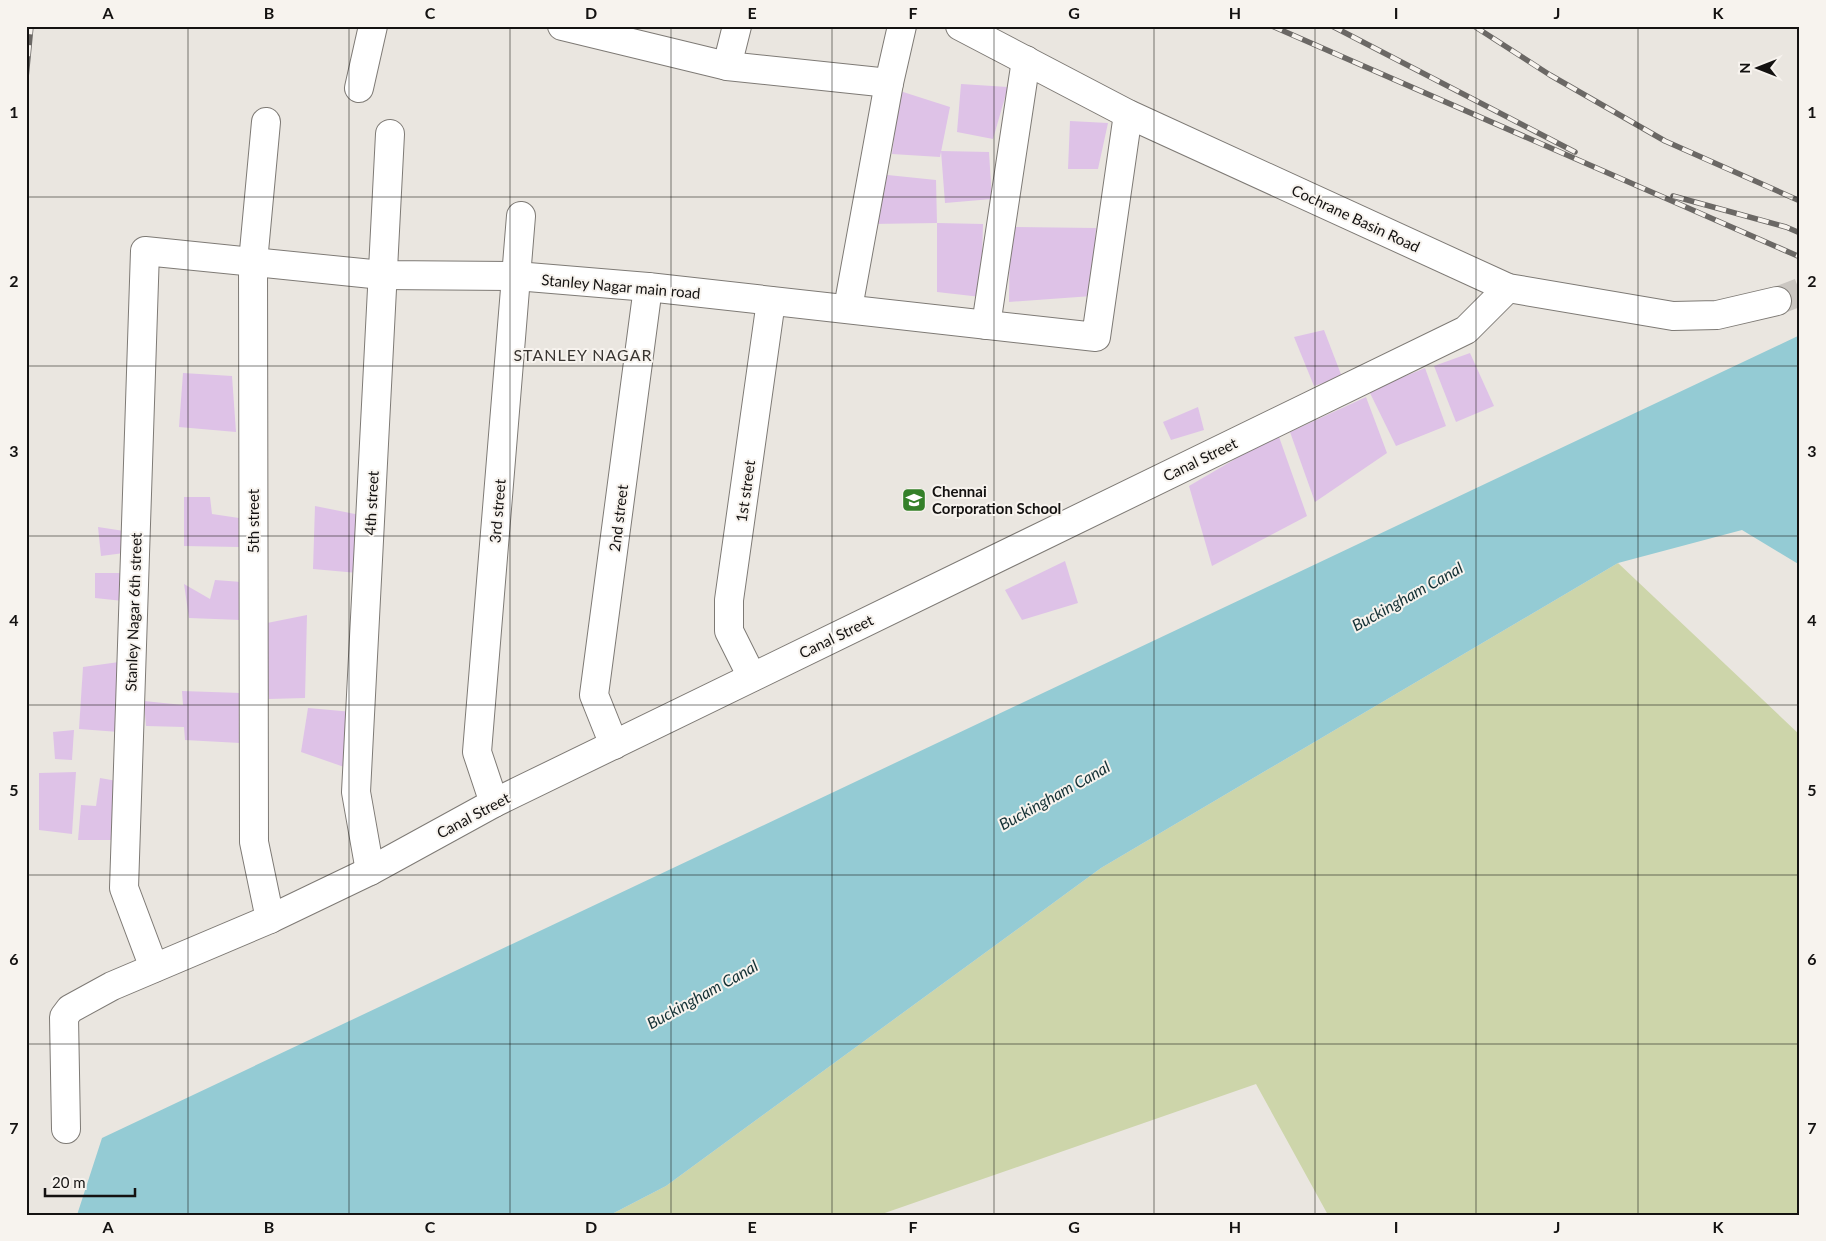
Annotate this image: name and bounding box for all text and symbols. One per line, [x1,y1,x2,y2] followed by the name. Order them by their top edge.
[101,3,114,22] text: A
[264,3,274,22] text: B
[425,3,436,22] text: C
[585,3,597,22] text: D
[747,3,757,22] text: E
[908,3,918,22] text: F
[1068,3,1080,22] text: G
[1229,3,1241,22] text: H
[1394,3,1398,22] text: I
[1554,3,1560,22] text: J
[1713,3,1725,22] text: K
[1734,42,1784,92] north arrow
[1736,63,1753,73] text: N
[9,102,19,121] text: 1
[1807,102,1817,121] text: 1
[1289,180,1423,256] street label: Cochrane Basin Road
[541,270,701,302] street label: Stanley Nagar main road
[9,271,19,290] text: 2
[1807,271,1817,290] text: 2
[513,345,653,364] district label: STANLEY NAGAR
[1160,433,1241,485] street label: Canal Street
[9,441,19,460] text: 3
[1807,441,1817,460] text: 3
[732,458,758,523] street label: 1st street
[360,470,382,536] street label: 4th street
[485,478,509,544] street label: 3rd street
[932,482,1061,517] place label: Chennai Corporation School
[605,483,631,553] street label: 2nd street
[901,487,927,513] school or university icon: Chennai Corporation School
[244,488,262,553] street label: 5th street
[121,532,145,692] street label: Stanley Nagar 6th street
[1348,557,1466,634] water label: Buckingham Canal
[9,610,19,629] text: 4
[796,610,877,662] street label: Canal Street
[1807,610,1817,629] text: 4
[995,756,1113,833] water label: Buckingham Canal
[9,780,19,799] text: 5
[1807,780,1817,799] text: 5
[433,788,513,842] street label: Canal Street
[9,949,19,968] text: 6
[1807,949,1817,968] text: 6
[643,955,761,1032] water label: Buckingham Canal
[9,1118,19,1137] text: 7
[1807,1118,1817,1137] text: 7
[45,1166,135,1198] scale bar
[52,1173,86,1191] text: 20 m
[101,1217,114,1236] text: A
[264,1217,274,1236] text: B
[425,1217,436,1236] text: C
[585,1217,597,1236] text: D
[747,1217,757,1236] text: E
[908,1217,918,1236] text: F
[1068,1217,1080,1236] text: G
[1229,1217,1241,1236] text: H
[1394,1217,1398,1236] text: I
[1554,1217,1560,1236] text: J
[1713,1217,1725,1236] text: K

